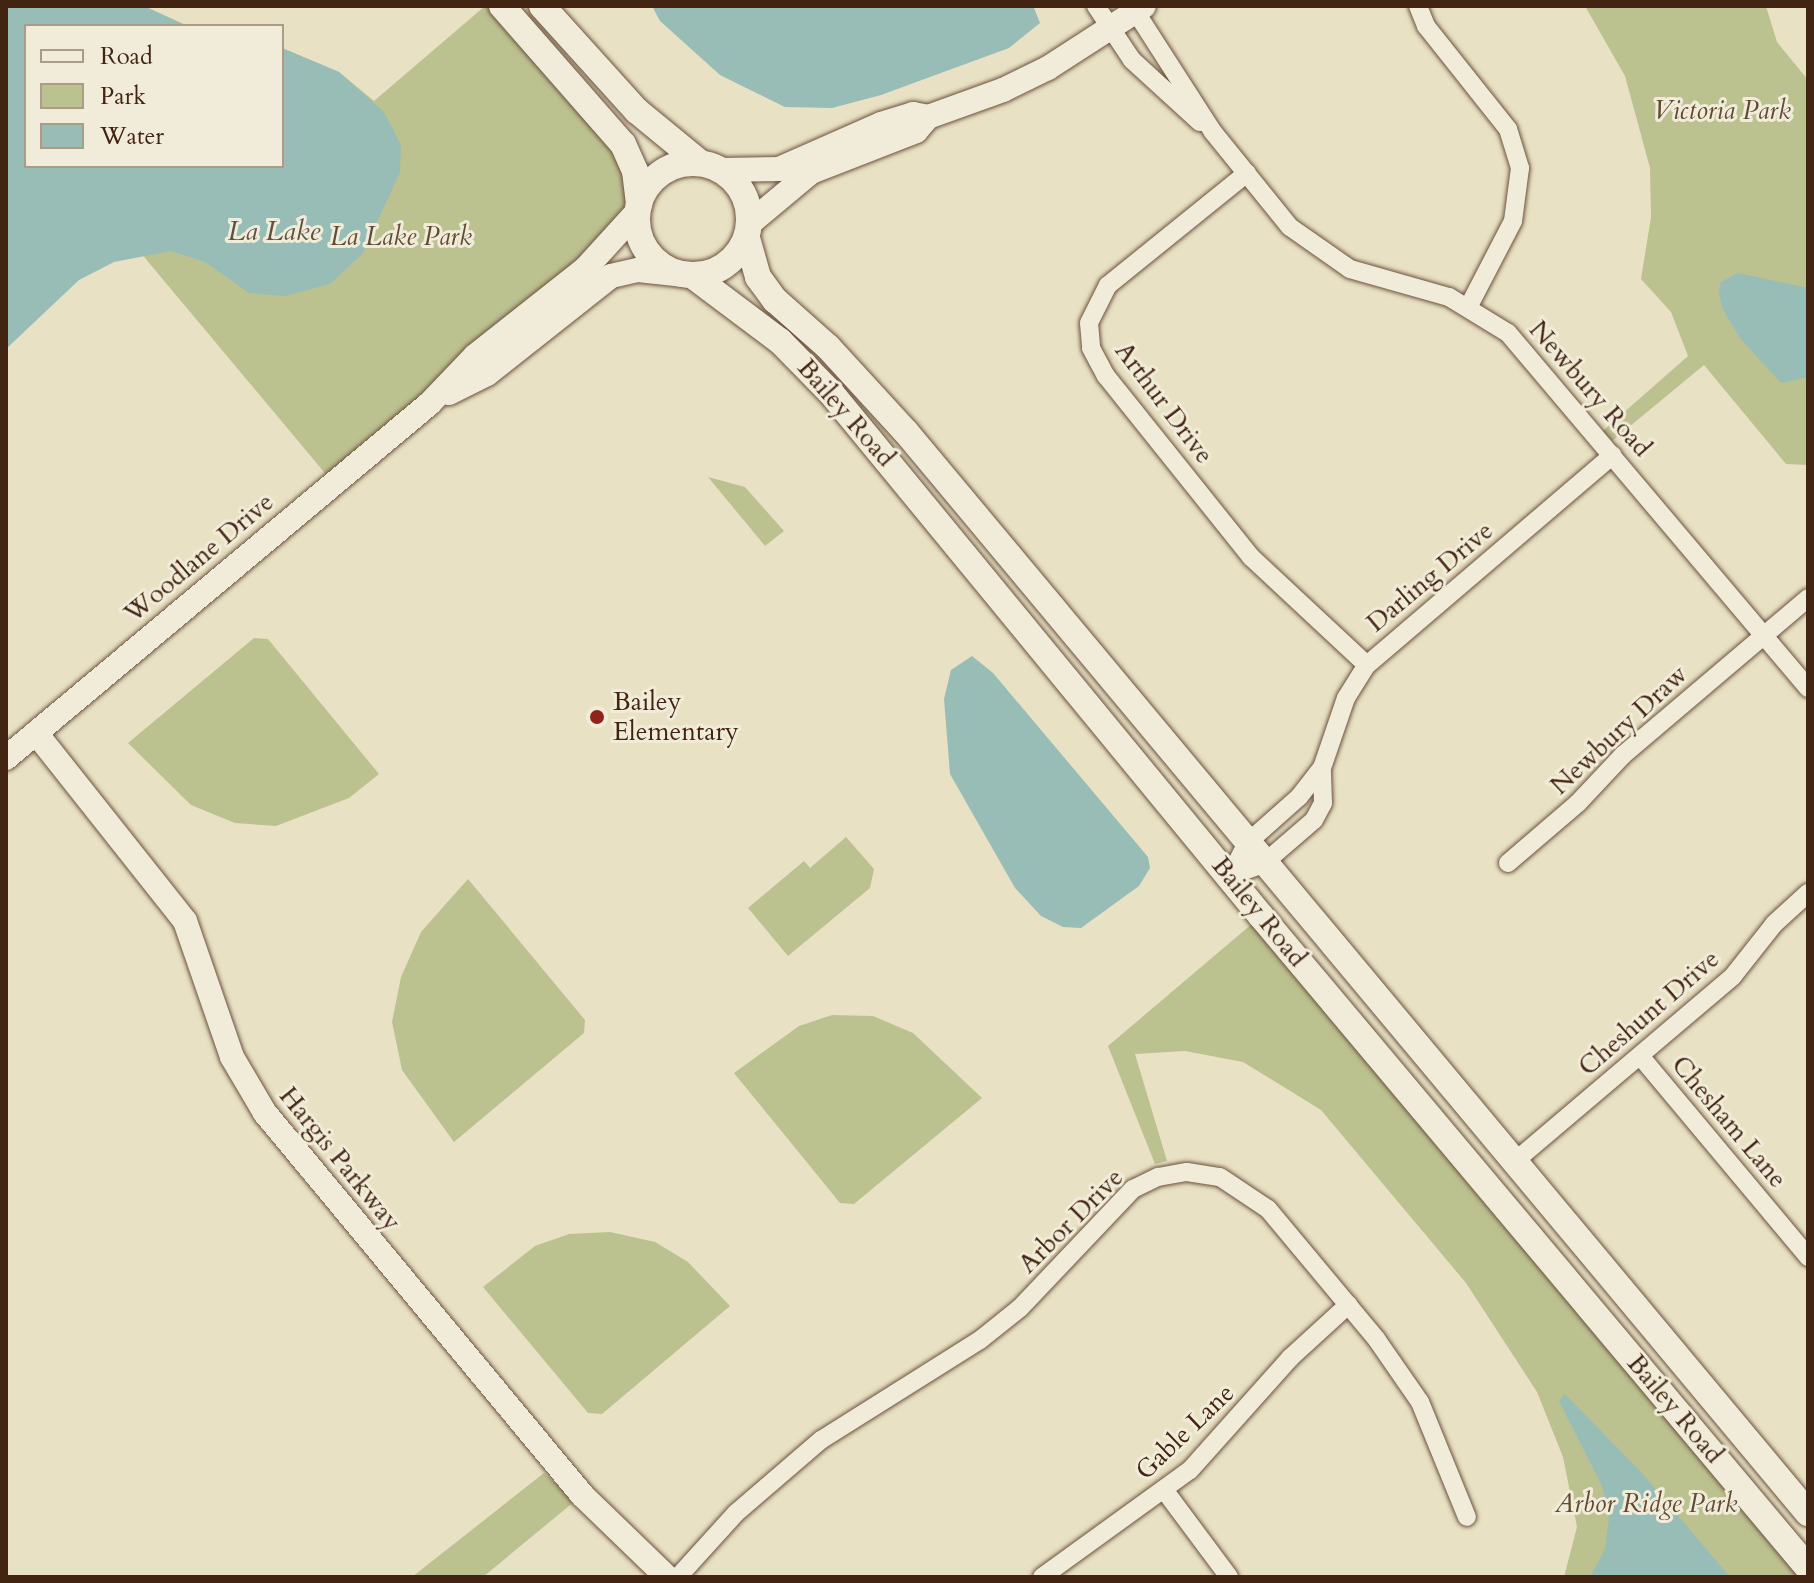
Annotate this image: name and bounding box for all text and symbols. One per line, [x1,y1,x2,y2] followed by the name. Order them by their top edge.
[24,24,284,168] legend
[100,40,153,73] text: Road
[100,80,146,113] text: Park
[1653,95,1791,127] park label: Victoria Park
[100,120,164,153] text: Water
[228,214,320,248] water label: La Lake
[330,221,472,253] park label: La Lake Park
[1522,314,1658,464] street label: Newbury Road
[1108,336,1220,470] street label: Arthur Drive
[791,353,901,473] street label: Bailey Road
[118,487,280,629] street label: Woodlane Drive
[1361,515,1499,639] street label: Darling Drive
[1544,659,1694,801] street label: Newbury Draw
[613,686,739,748] place label: Bailey Elementary
[588,708,606,726] marker: Bailey Elementary
[1205,851,1313,973] street label: Bailey Road
[1572,943,1726,1083] street label: Cheshunt Drive
[1665,1050,1793,1194] street label: Chesham Lane
[273,1081,407,1237] street label: Hargis Parkway
[1012,1162,1130,1280] street label: Arbor Drive
[1620,1348,1730,1470] street label: Bailey Road
[1129,1377,1241,1487] street label: Gable Lane
[1555,1488,1737,1520] park label: Arbor Ridge Park

